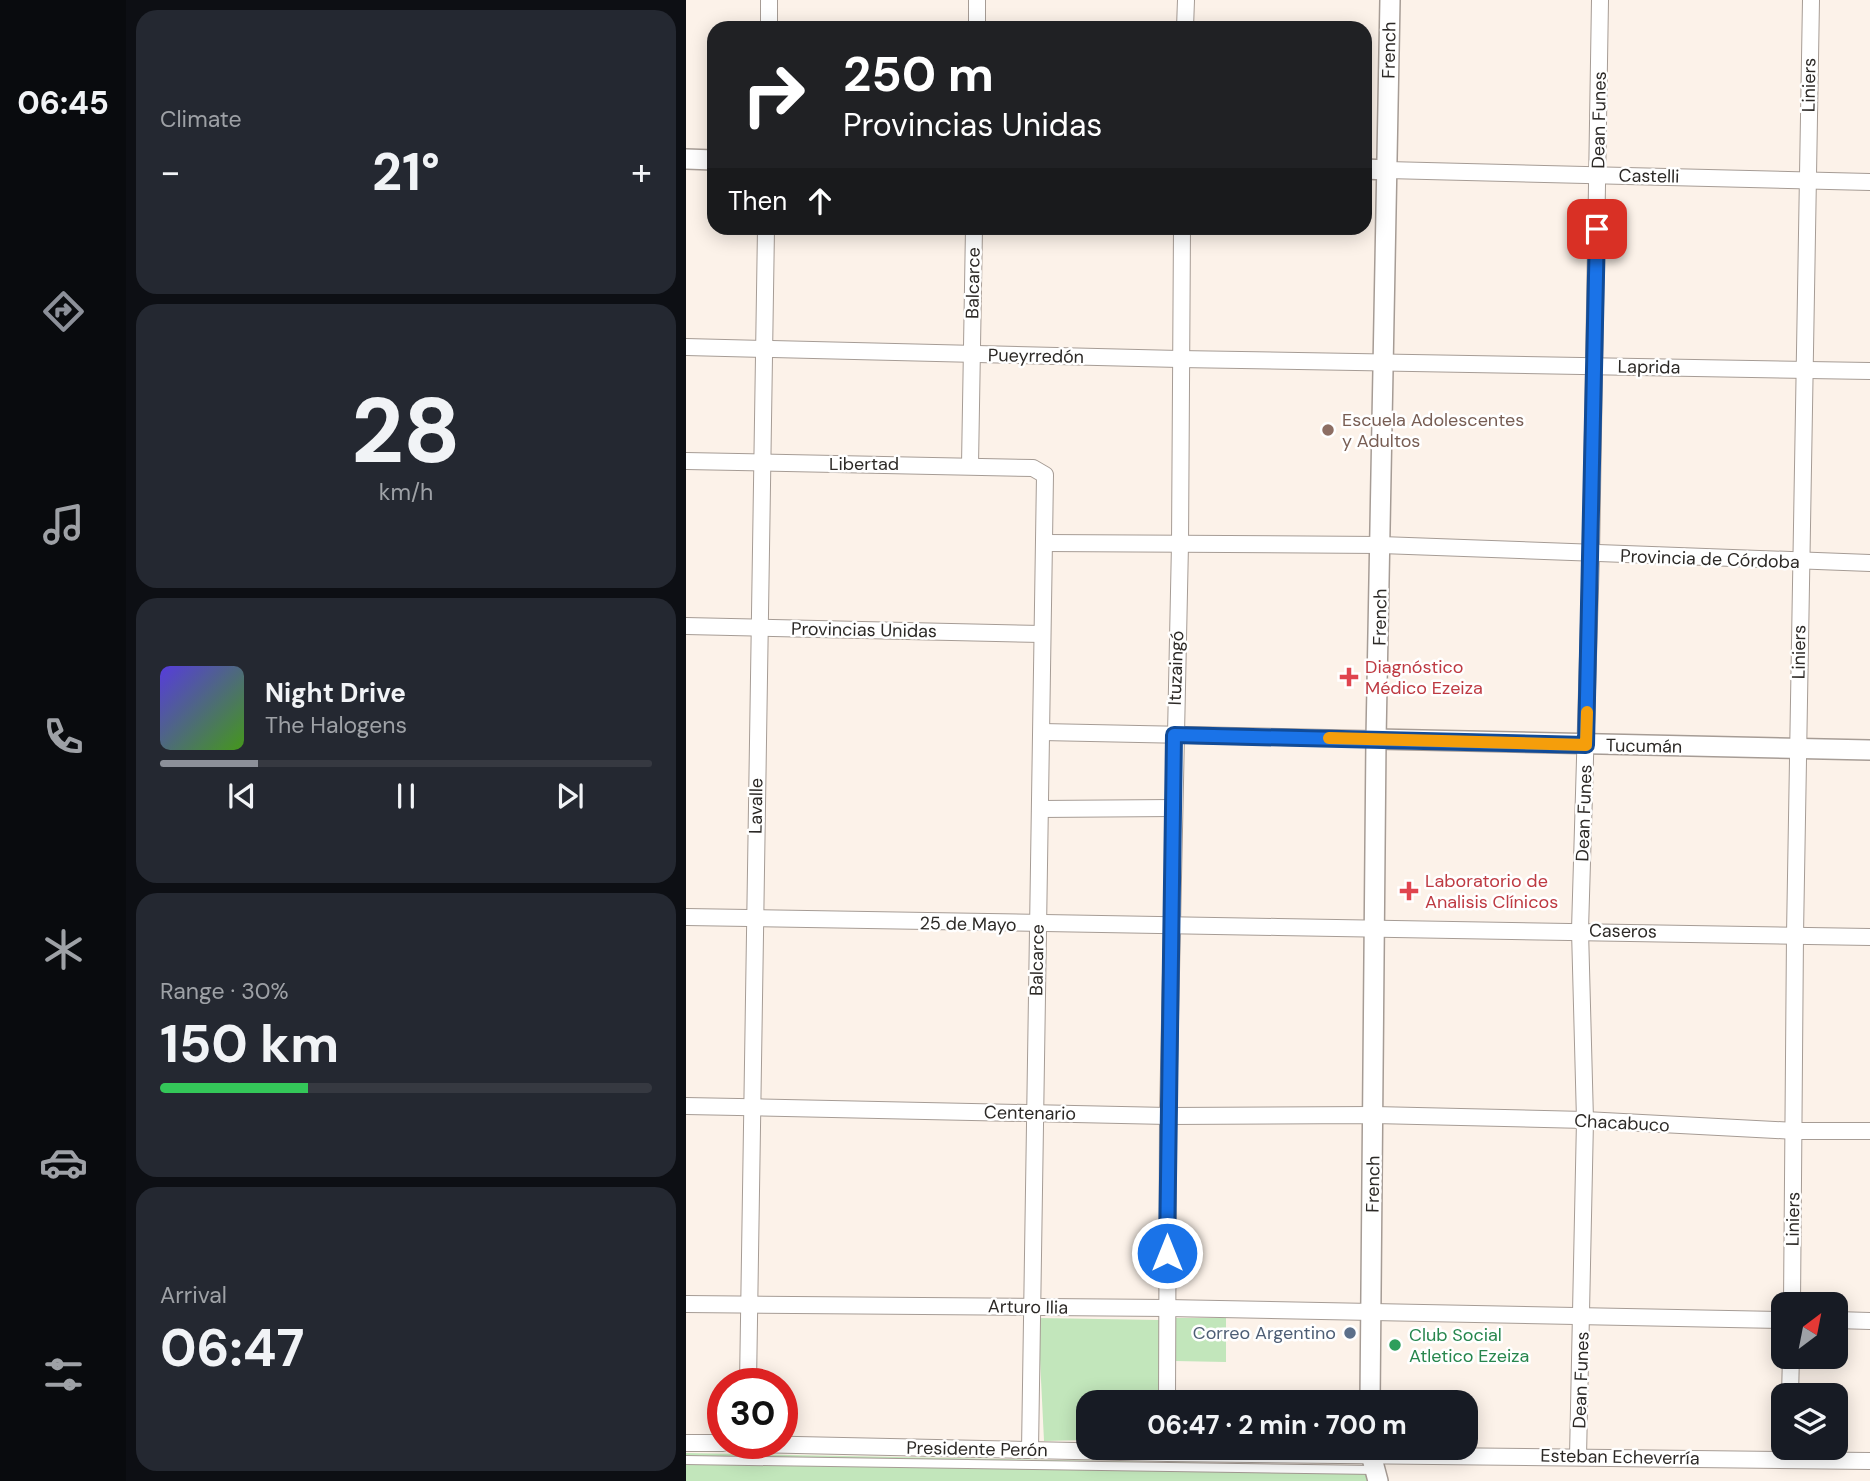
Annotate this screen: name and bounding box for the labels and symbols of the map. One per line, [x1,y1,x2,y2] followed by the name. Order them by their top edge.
[1377,21,1401,79] street label: French
[1797,58,1821,112] street label: Liniers
[1586,71,1612,169] street label: Dean Funes
[1618,163,1680,189] street label: Castelli
[1567,199,1627,259] pin
[960,247,986,319] street label: Balcarce
[988,343,1084,369] street label: Pueyrredón
[1617,354,1681,380] street label: Laprida
[1342,408,1524,453] place label: Escuela Adolescentes y Adultos
[1320,422,1336,438] marker: Escuela Adolescentes y Adultos
[829,452,899,476] street label: Libertad
[1620,544,1800,574] street label: Provincia de Córdoba
[1368,588,1392,646] street label: French
[791,617,937,643] street label: Provincias Unidas
[1787,625,1811,679] street label: Liniers
[1163,630,1189,706] street label: Ituzaingó
[1365,655,1483,700] place label: Diagnóstico Médico Ezeiza
[1339,667,1359,687] marker: Diagnóstico Médico Ezeiza
[1606,733,1682,759] street label: Tucumán
[1570,764,1598,862] street label: Dean Funes
[744,778,768,834] street label: Lavalle
[1425,869,1558,914] place label: Laboratorio de Analisis Clínicos
[1399,881,1419,901] marker: Laboratorio de Analisis Clínicos
[919,911,1017,937] street label: 25 de Mayo
[1589,918,1657,944] street label: Caseros
[1024,924,1050,996] street label: Balcarce
[984,1100,1076,1126] street label: Centenario
[1574,1109,1670,1137] street label: Chacabuco
[1361,1155,1385,1213] street label: French
[1781,1192,1805,1246] street label: Liniers
[1130,1216,1204,1290] position arrow
[1771,1292,1848,1368] north arrow
[988,1294,1068,1320] street label: Arturo Ilia
[1193,1321,1336,1345] place label: Correo Argentino
[1409,1323,1529,1368] place label: Club Social Atletico Ezeiza
[1342,1325,1358,1341] marker: Correo Argentino
[1567,1331,1595,1429] street label: Dean Funes
[1387,1337,1403,1353] marker: Club Social Atletico Ezeiza
[707,1368,798,1459] speed limit sign: 30
[906,1436,1048,1462] street label: Presidente Perón
[1540,1444,1700,1470] street label: Esteban Echeverría

